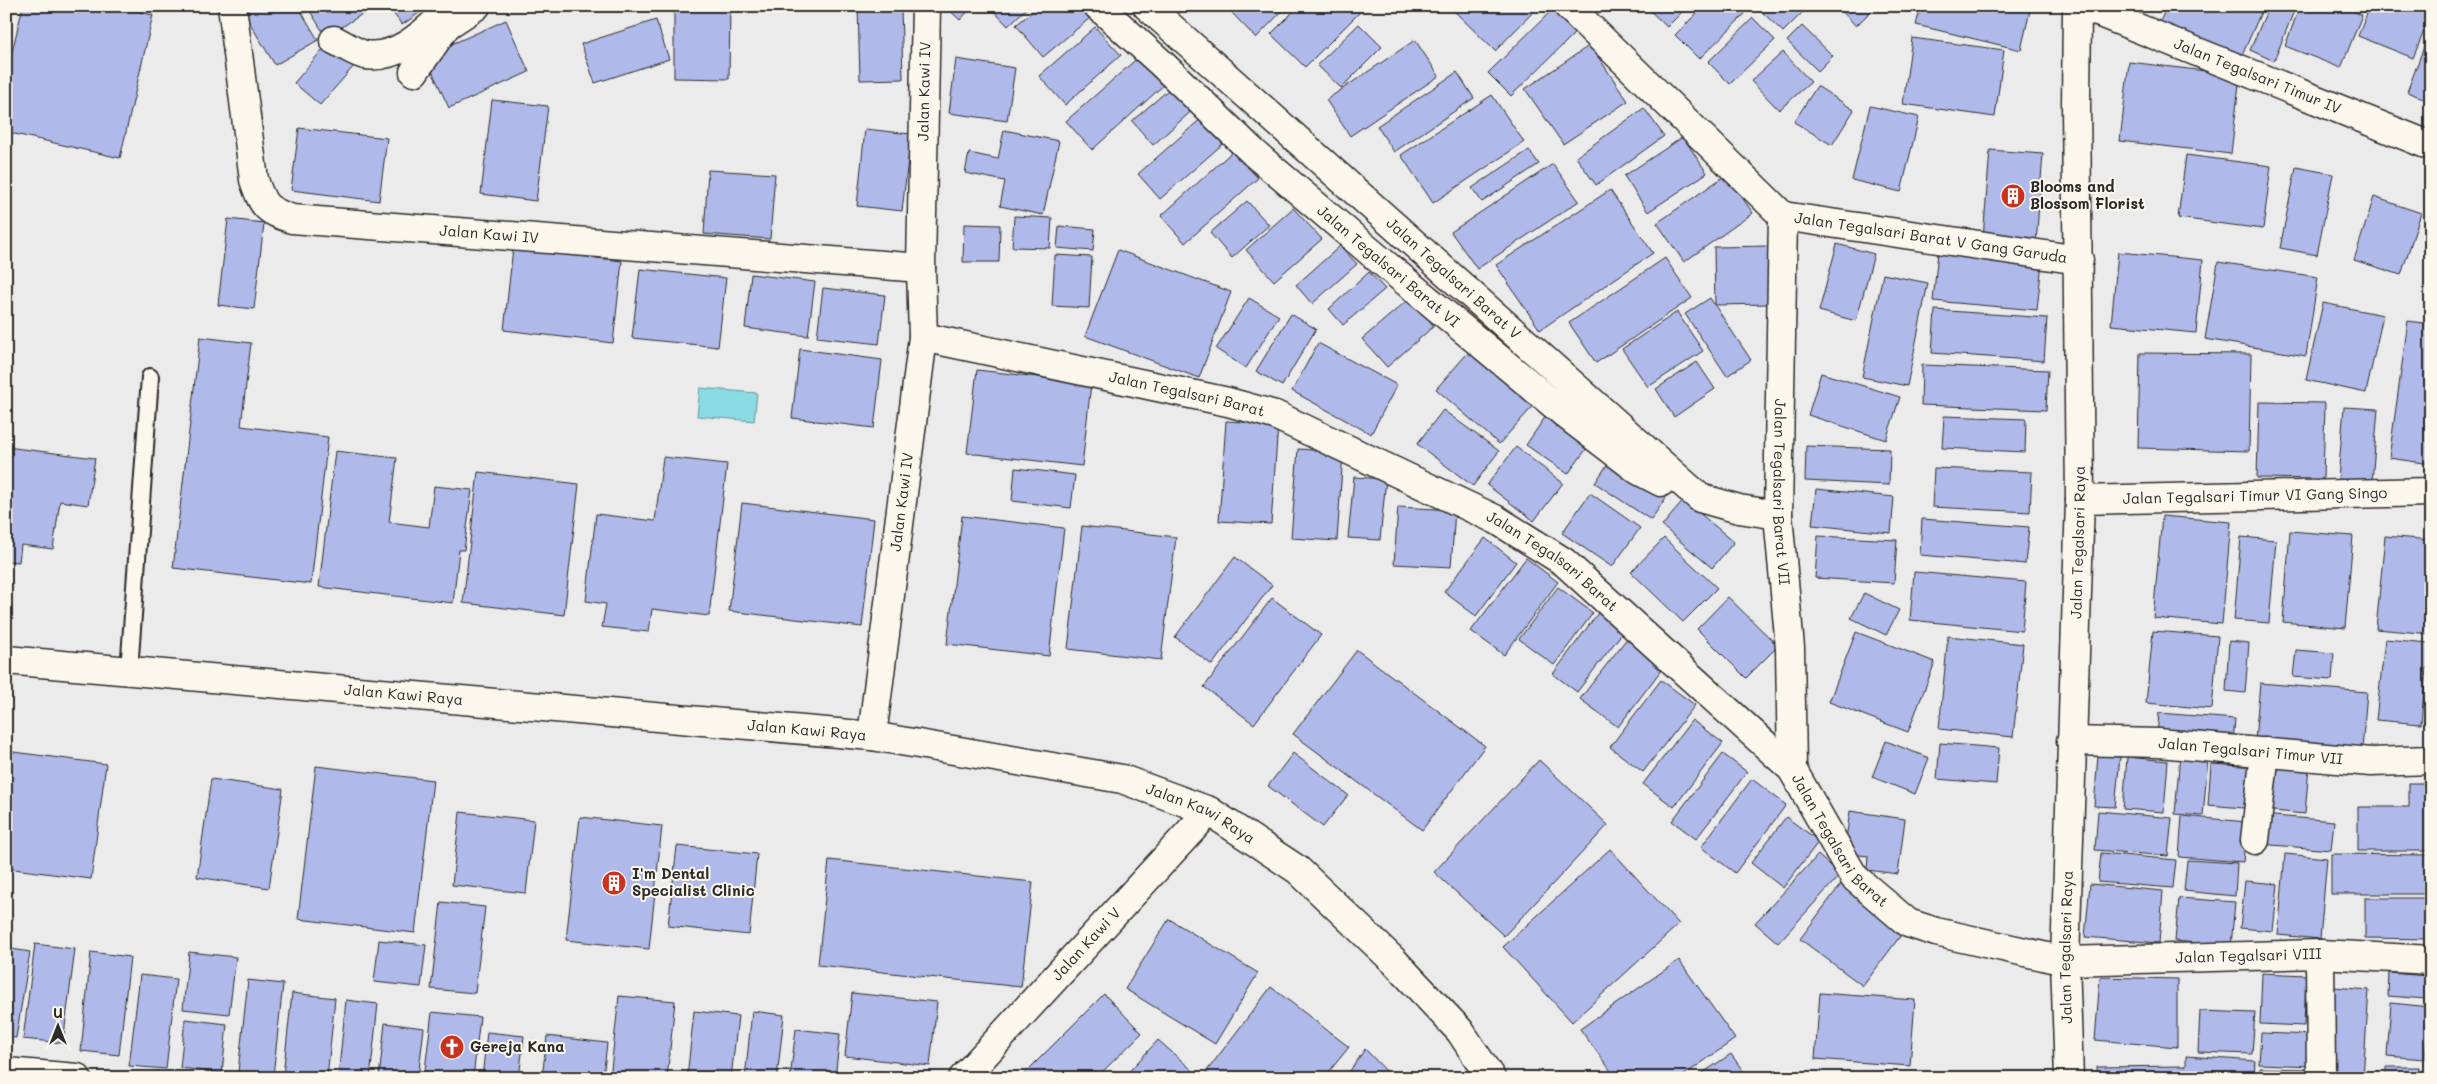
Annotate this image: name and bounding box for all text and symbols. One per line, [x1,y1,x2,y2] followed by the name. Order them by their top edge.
[2171,33,2344,118] street label: Jalan Tegalsari Timur IV
[912,41,934,141] street label: Jalan Kawi IV
[2030,176,2145,213] place label: Blooms and Blossom Florist
[2000,183,2026,209] building icon: Blooms and Blossom Florist
[1313,202,1463,332] street label: Jalan Tegalsari Barat VI
[1793,207,2069,267] street label: Jalan Tegalsari Barat V Gang Garuda
[1383,214,1523,344] street label: Jalan Tegalsari Barat V
[439,220,540,247] street label: Jalan Kawi IV
[1107,366,1267,421] street label: Jalan Tegalsari Barat
[1769,398,1795,586] street label: Jalan Tegalsari Barat VII
[885,451,917,552] street label: Jalan Kawi IV
[2065,466,2089,619] street label: Jalan Tegalsari Raya
[2122,482,2388,508] street label: Jalan Tegalsari Timur VI Gang Singo
[1483,505,1623,615] street label: Jalan Tegalsari Barat
[343,679,464,709] street label: Jalan Kawi Raya
[747,714,867,744] street label: Jalan Kawi Raya
[2158,732,2344,768] street label: Jalan Tegalsari Timur VII
[1788,770,1893,911] street label: Jalan Tegalsari Barat
[1144,778,1259,848] street label: Jalan Kawi Raya
[632,863,755,900] place label: I'm Dental Specialist Clinic
[601,870,627,896] building icon: I'm Dental Specialist Clinic
[2054,870,2077,1024] street label: Jalan Tegalsari Raya
[1047,902,1124,984] street label: Jalan Kawi V
[2175,943,2322,967] street label: Jalan Tegalsari VIII
[32,1002,82,1052] north arrow
[53,1003,63,1022] text: U
[439,1034,465,1060] church icon: Gereja Kana
[470,1036,564,1056] place label: Gereja Kana

